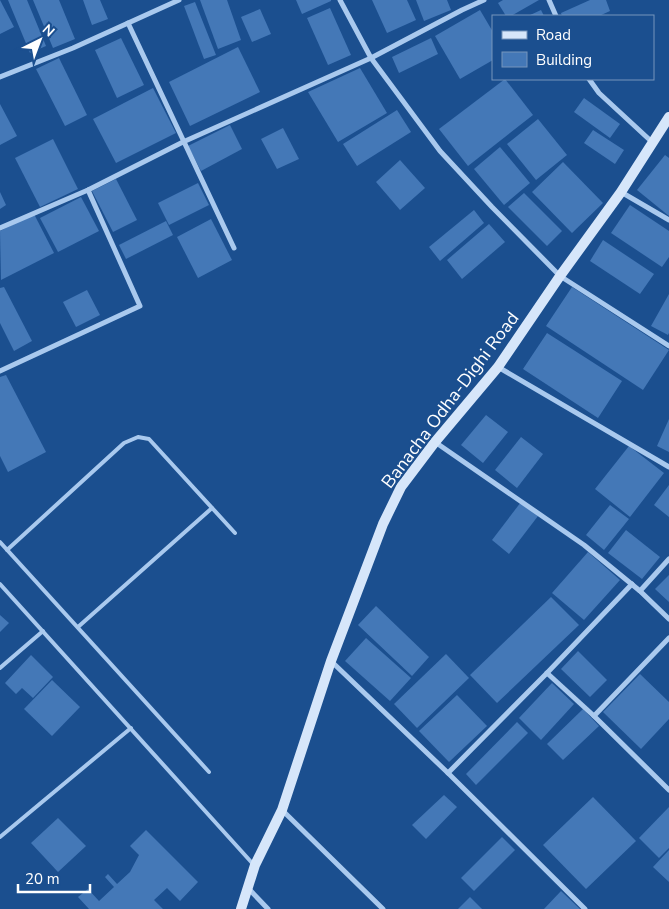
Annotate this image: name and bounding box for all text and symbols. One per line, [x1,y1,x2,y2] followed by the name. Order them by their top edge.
[15,15,65,65] north arrow
[492,15,654,80] legend
[38,20,59,41] text: N
[536,25,571,45] text: Road
[536,50,592,70] text: Building
[376,307,524,493] street label: Banacha Odha-Dighi Road
[18,862,90,894] scale bar
[25,869,60,889] text: 20 m

